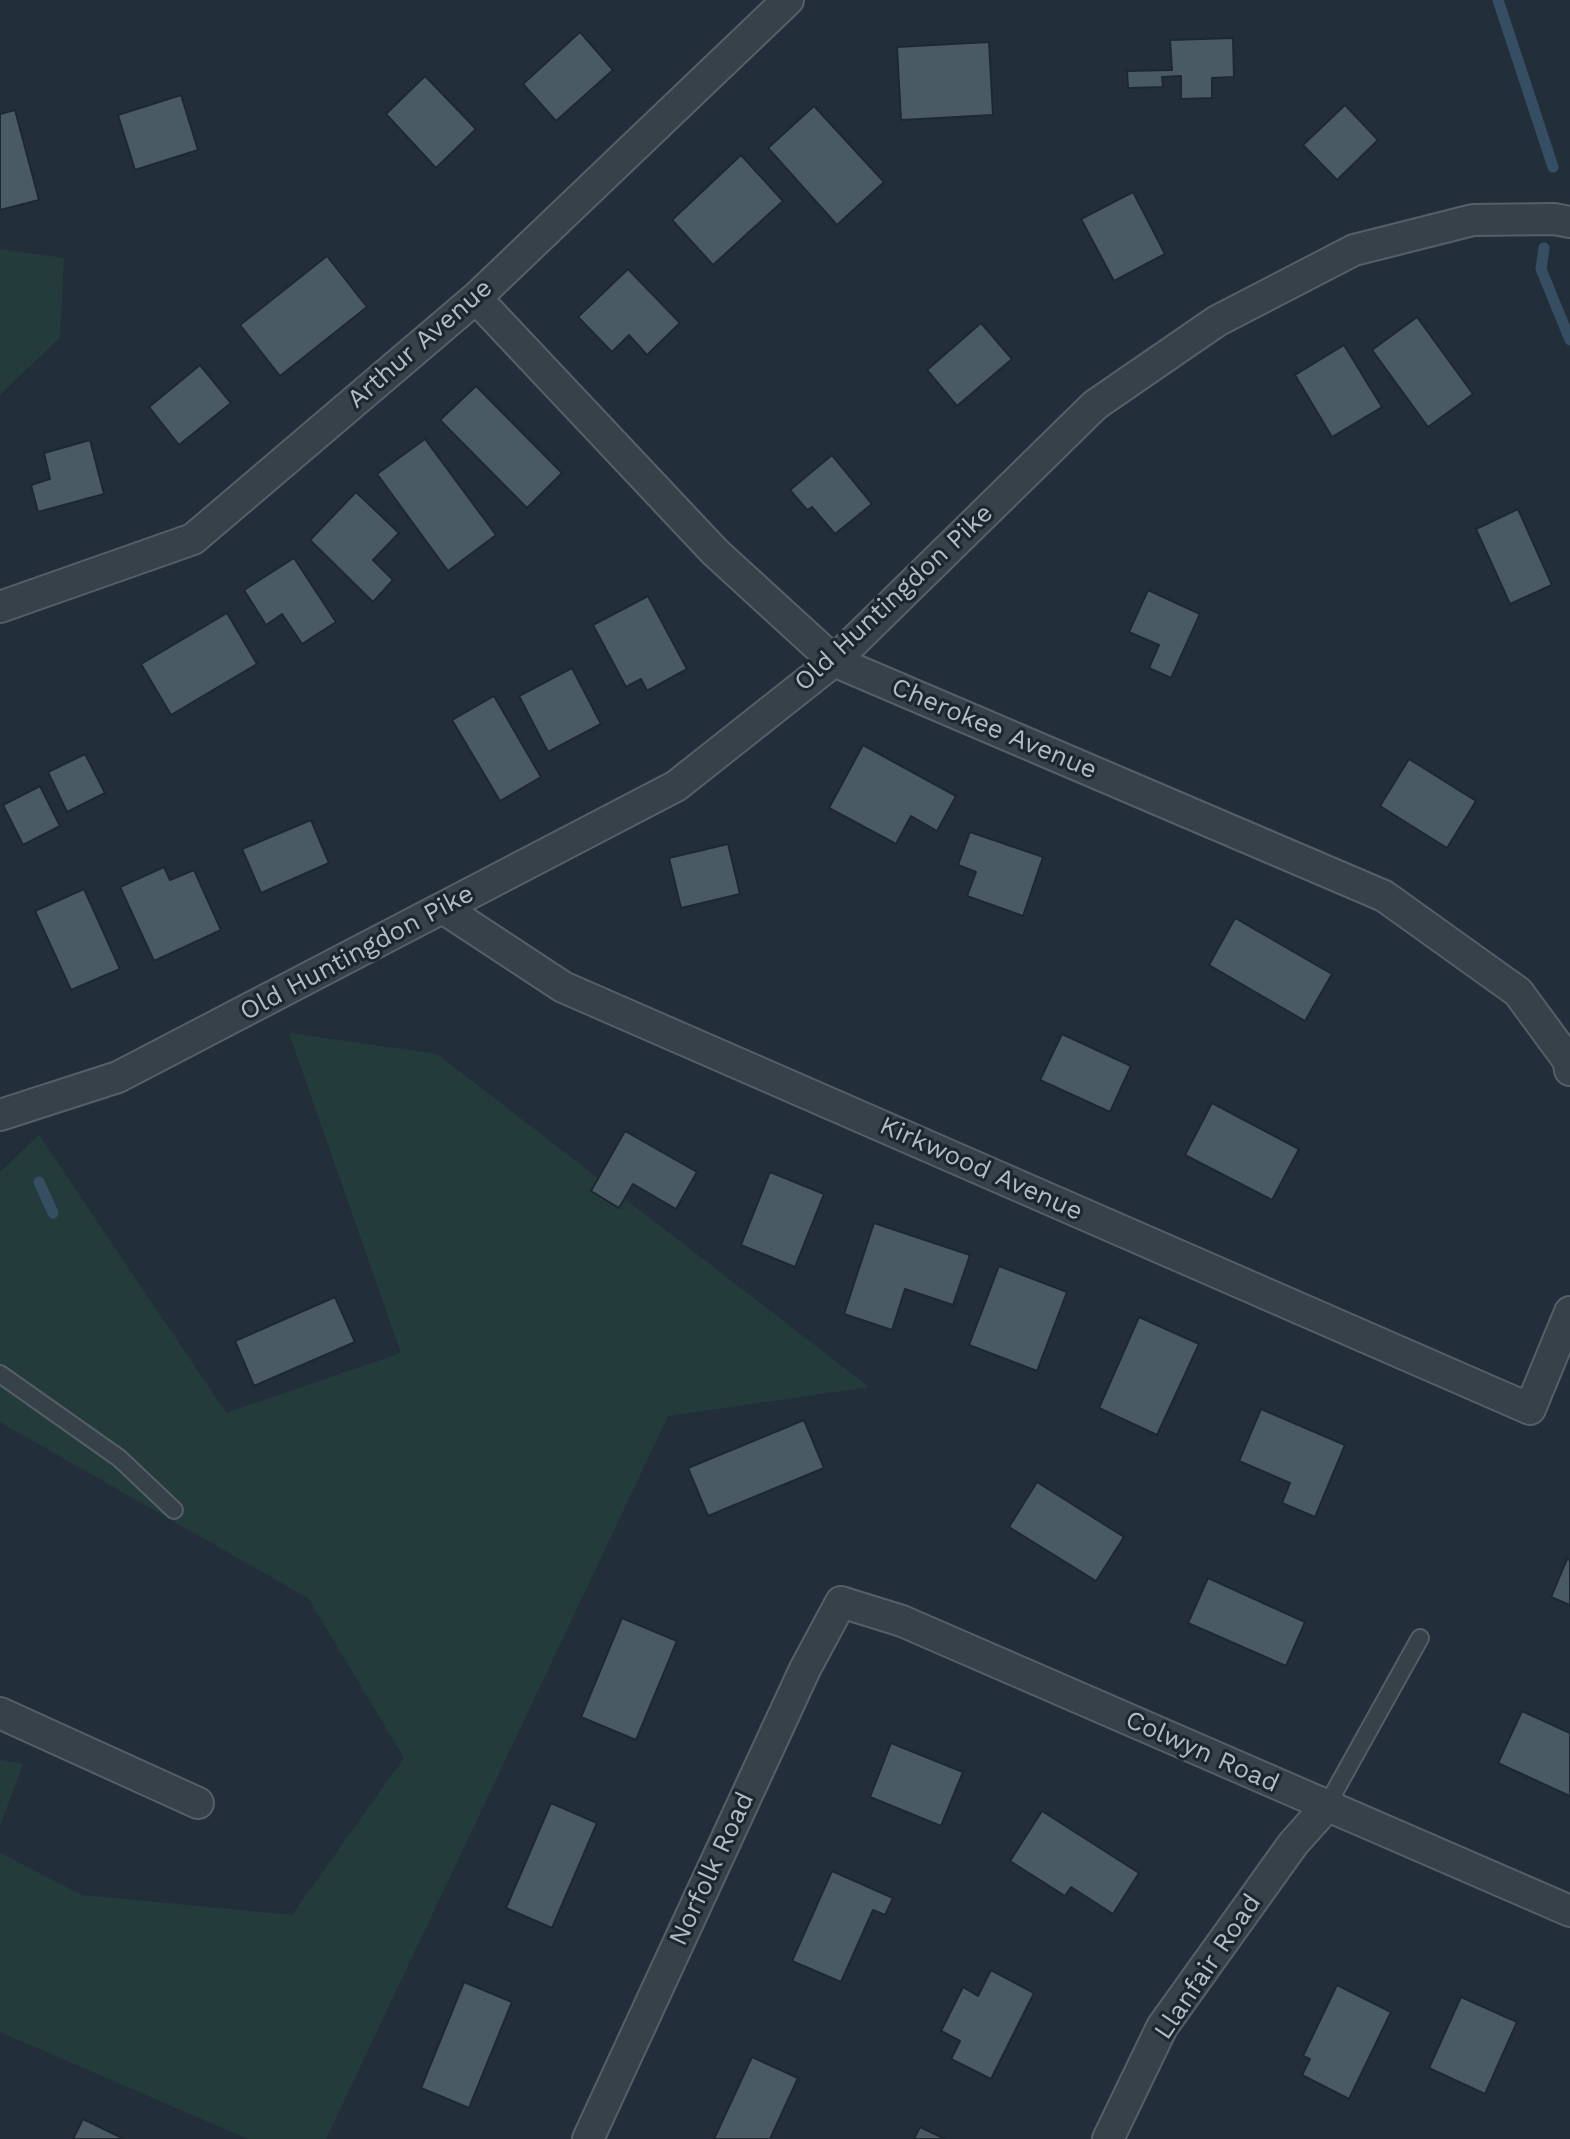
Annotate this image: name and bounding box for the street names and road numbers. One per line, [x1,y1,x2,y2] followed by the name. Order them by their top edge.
[341,273,499,415] street label: Arthur Avenue
[788,498,1000,698] street label: Old Huntingdon Pike
[887,672,1101,786] street label: Cherokee Avenue
[235,878,479,1028] street label: Old Huntingdon Pike
[875,1110,1087,1228] street label: Kirkwood Avenue
[1121,1704,1283,1800] street label: Colwyn Road
[663,1787,761,1951] street label: Norfolk Road
[1148,1889,1268,2045] street label: Llanfair Road

